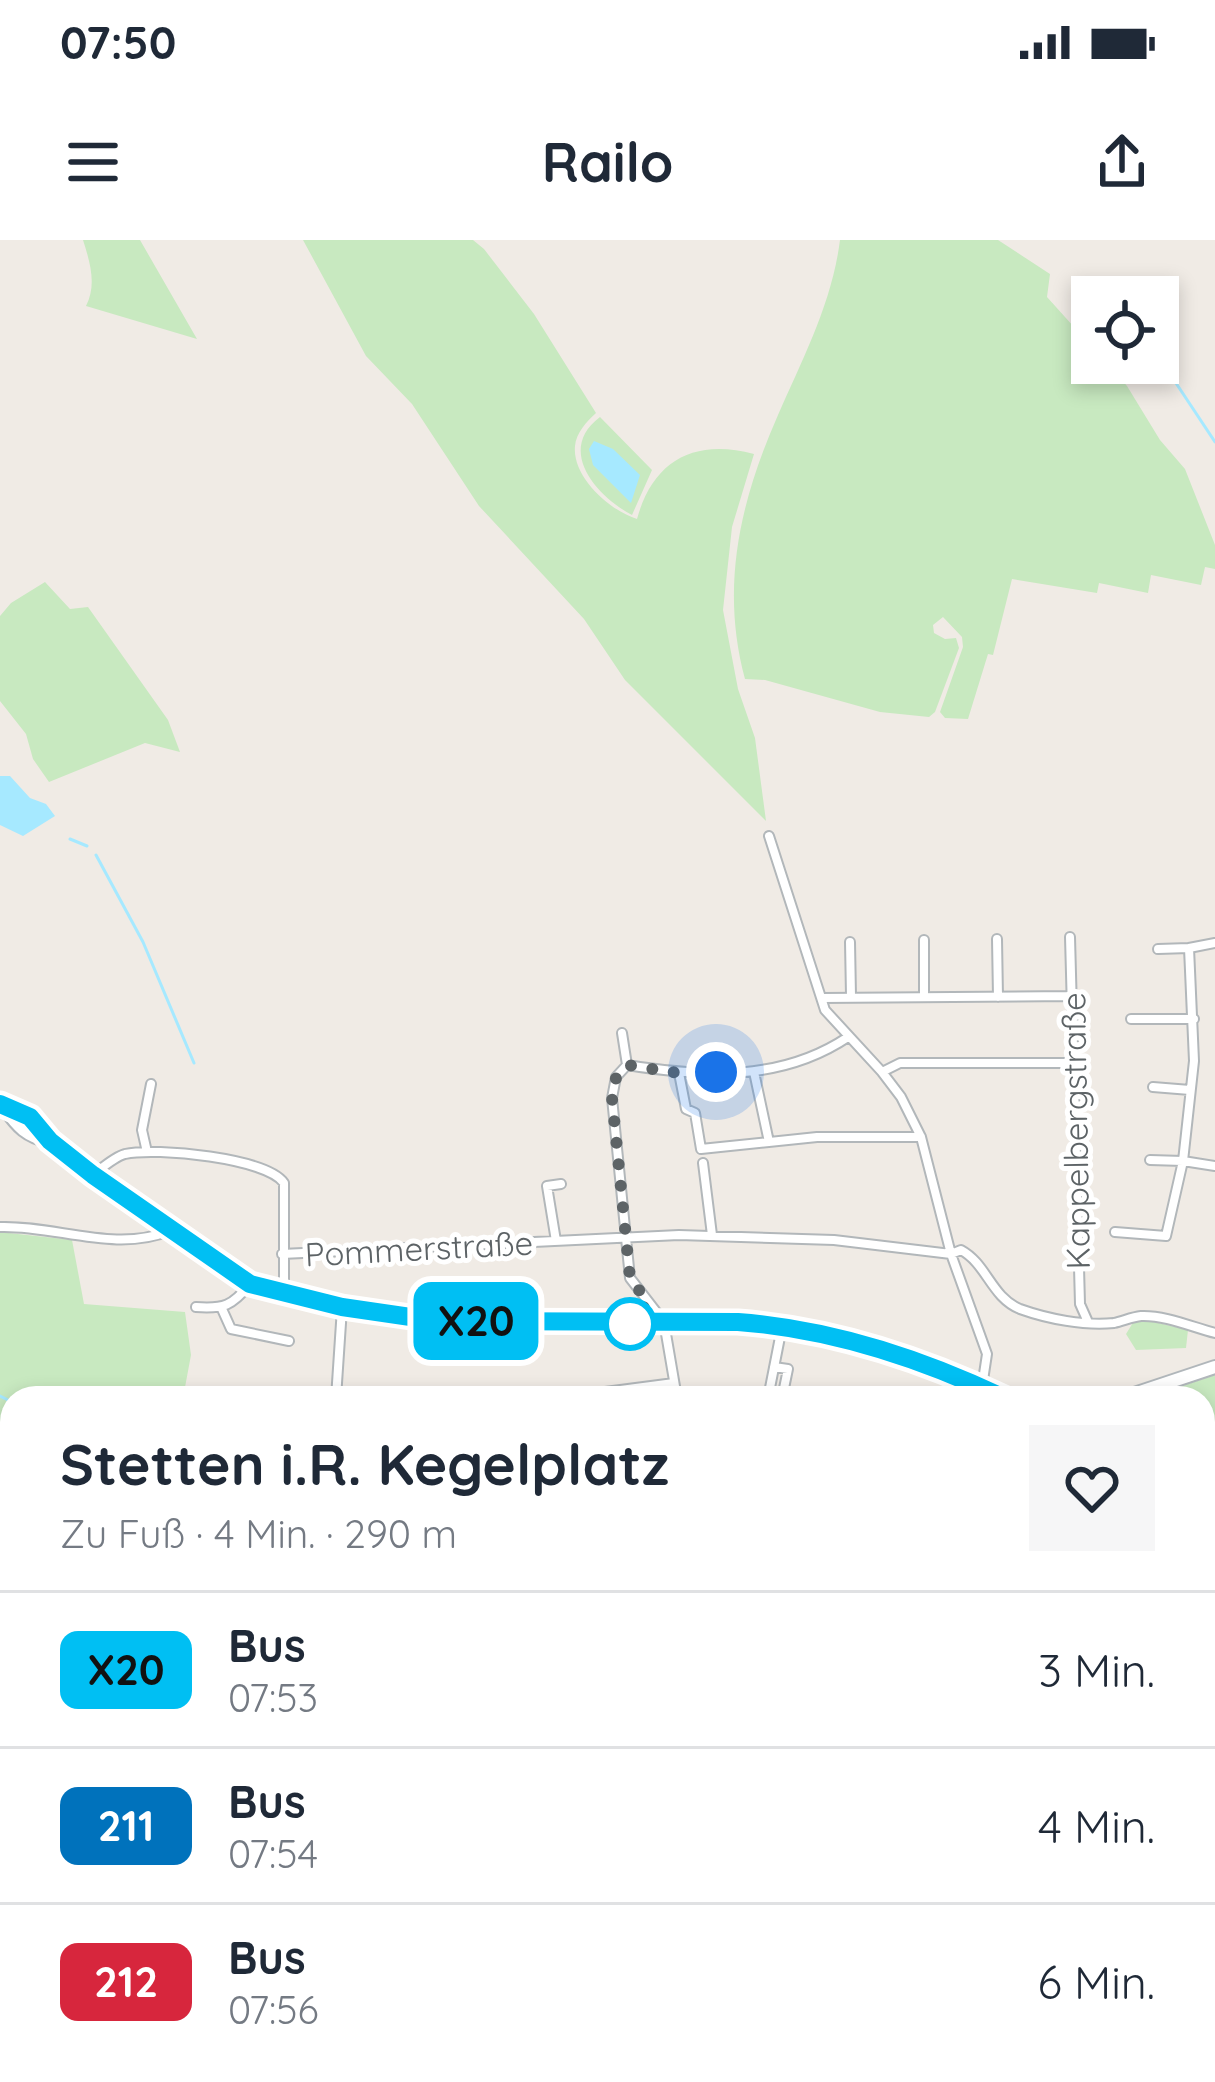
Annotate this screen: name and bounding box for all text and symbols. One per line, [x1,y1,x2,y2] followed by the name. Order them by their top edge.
[60,14,176,70] text: 07:50
[542,128,673,196] text: Railo
[60,129,126,195] icon: menu
[1089,129,1155,195] icon: share
[1071,276,1179,384] map controls
[1071,276,1179,384] button: locate
[1052,992,1098,1270] street label: Kappelbergstraße
[686,1042,746,1102] your location
[304,1222,534,1274] street label: Pommerstraße
[407,1282,545,1360] line badge: X20
[437,1294,515,1347] text: X20
[605,1299,655,1349] unlabelled marker
[1029,1425,1155,1551] button: heart
[60,1428,669,1499] text: Stetten i.R. Kegelplatz
[60,1509,457,1558] text: Zu Fuß · 4 Min. · 290 m
[228,1617,306,1673] text: Bus
[1038,1642,1155,1698] text: 3 Min.
[87,1643,165,1696] text: X20
[228,1673,318,1722] text: 07:53
[228,1773,306,1829] text: Bus
[1038,1798,1155,1854] text: 4 Min.
[98,1799,154,1852] text: 211
[228,1829,318,1878] text: 07:54
[228,1929,306,1985] text: Bus
[1038,1954,1155,2010] text: 6 Min.
[94,1955,158,2008] text: 212
[228,1985,319,2034] text: 07:56

